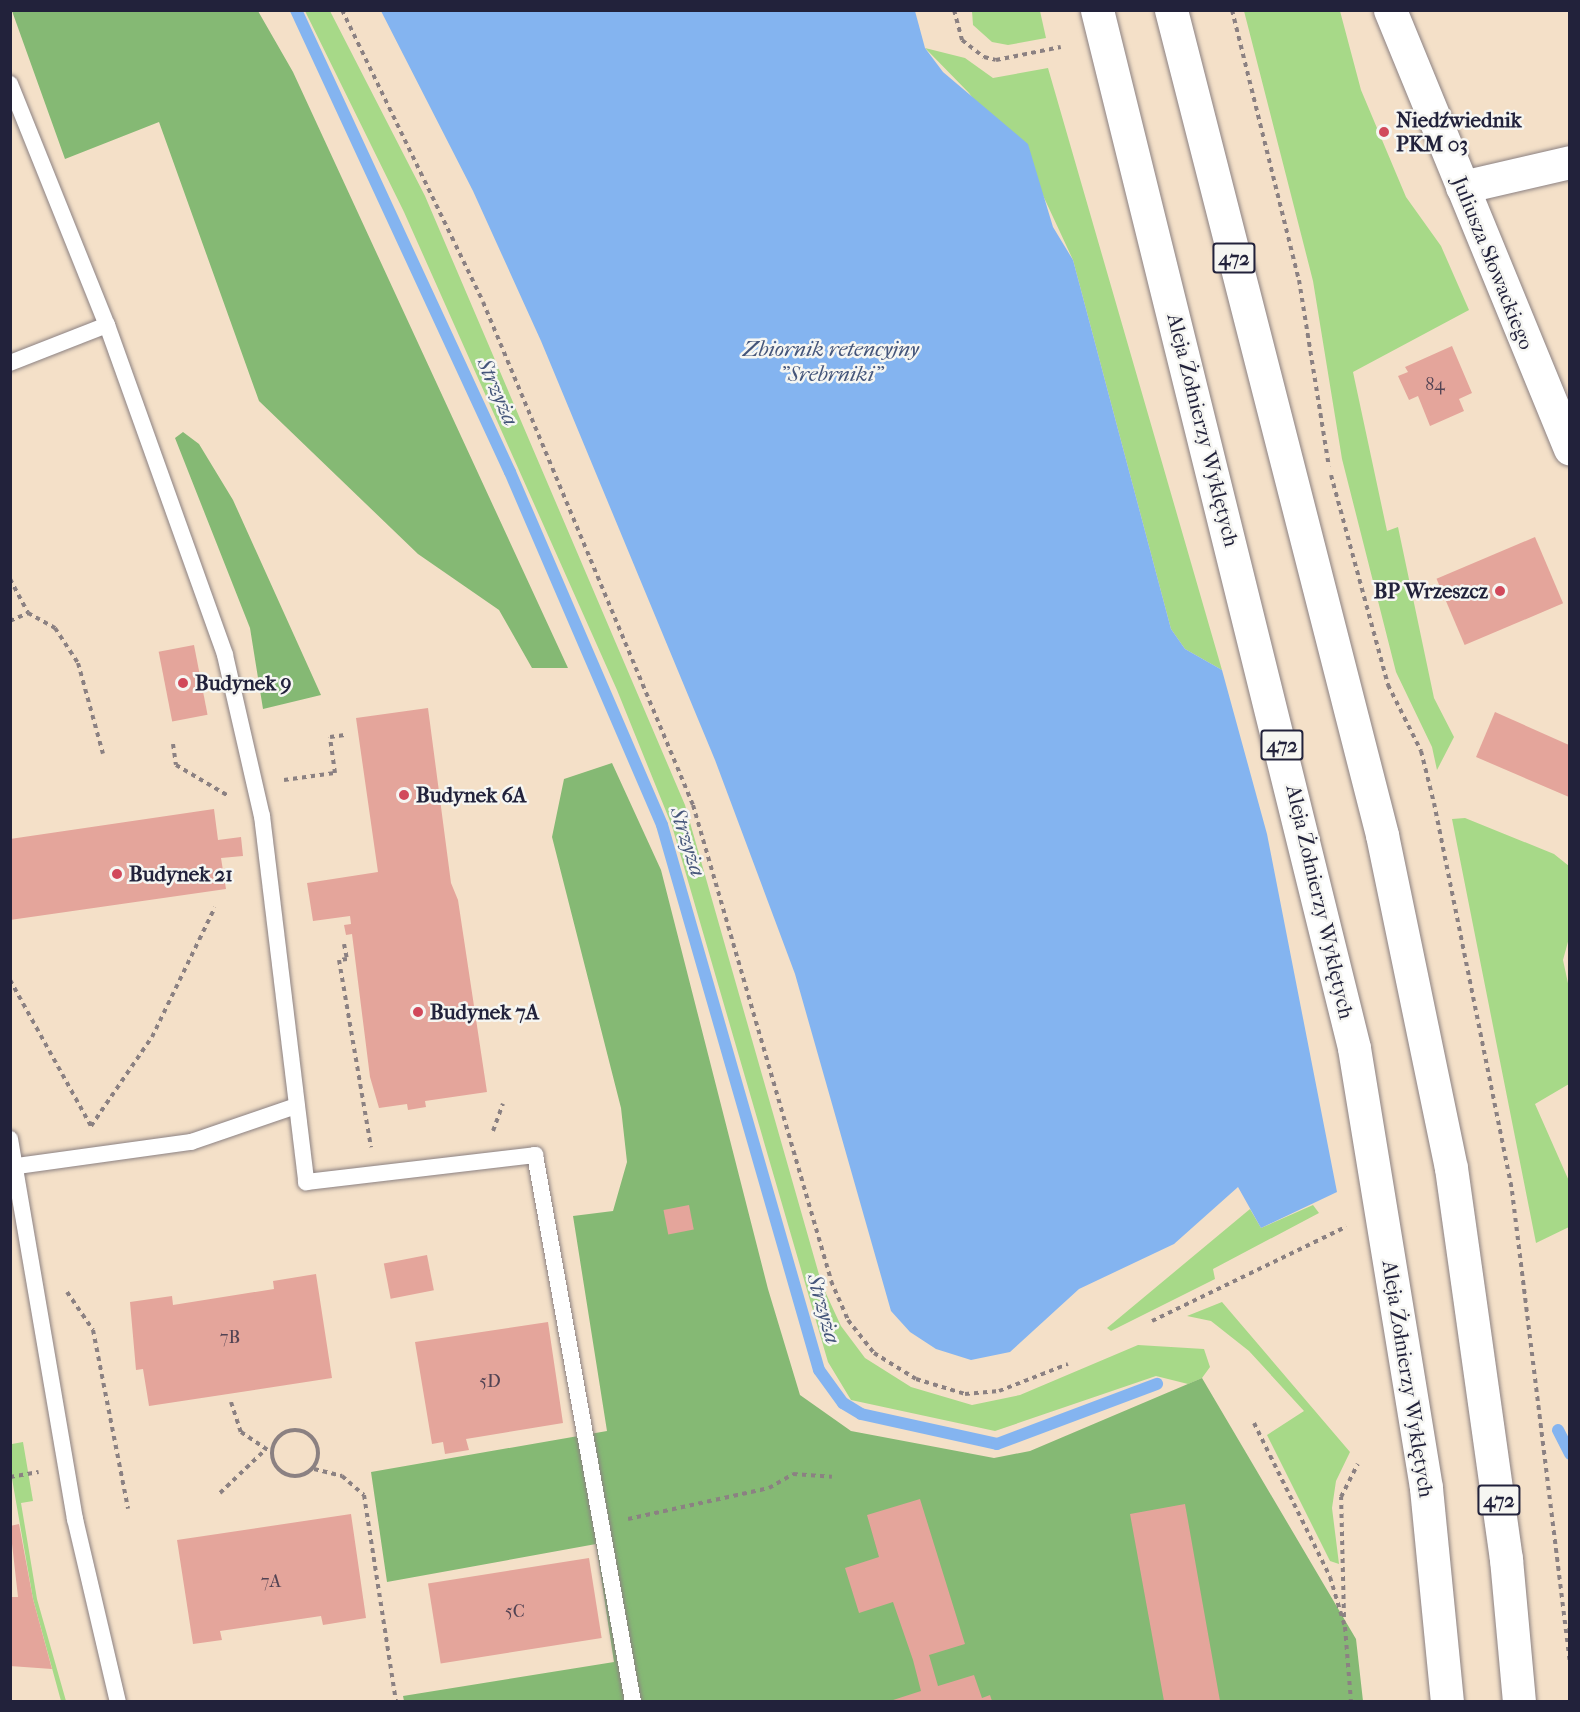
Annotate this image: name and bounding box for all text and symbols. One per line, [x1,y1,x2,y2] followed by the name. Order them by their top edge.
[1396,107,1522,157] place label: Niedźwiednik PKM 03
[1377,125,1391,139] marker: Niedźwiednik PKM 03
[1447,173,1539,353] street label: Juliusza Słowackiego
[1212,241,1256,275] road number: 472
[1162,311,1244,549] street label: Aleja Żołnierzy Wyklętych
[743,336,919,388] water label: Zbiornik retencyjny "Srebrniki"
[470,354,524,430] water label: Strzyża
[1425,374,1445,396] house number: 84
[1374,578,1488,604] place label: BP Wrzeszcz
[1493,584,1507,598] marker: BP Wrzeszcz
[195,670,291,696] place label: Budynek 9
[176,676,190,690] marker: Budynek 9
[1260,728,1304,762] road number: 472
[416,782,526,808] place label: Budynek 6A
[1281,782,1359,1022] street label: Aleja Żołnierzy Wyklętych
[397,788,411,802] marker: Budynek 6A
[663,804,711,880] water label: Strzyża
[129,861,233,887] place label: Budynek 21
[110,867,124,881] marker: Budynek 21
[430,999,539,1025] place label: Budynek 7A
[411,1005,425,1019] marker: Budynek 7A
[1377,1259,1439,1499] street label: Aleja Żołnierzy Wyklętych
[800,1271,846,1347] water label: Strzyża
[220,1327,240,1349] house number: 7B
[479,1371,501,1393] house number: 5D
[1476,1483,1522,1517] road number: 472
[261,1571,281,1593] house number: 7A
[505,1601,525,1623] house number: 5C

